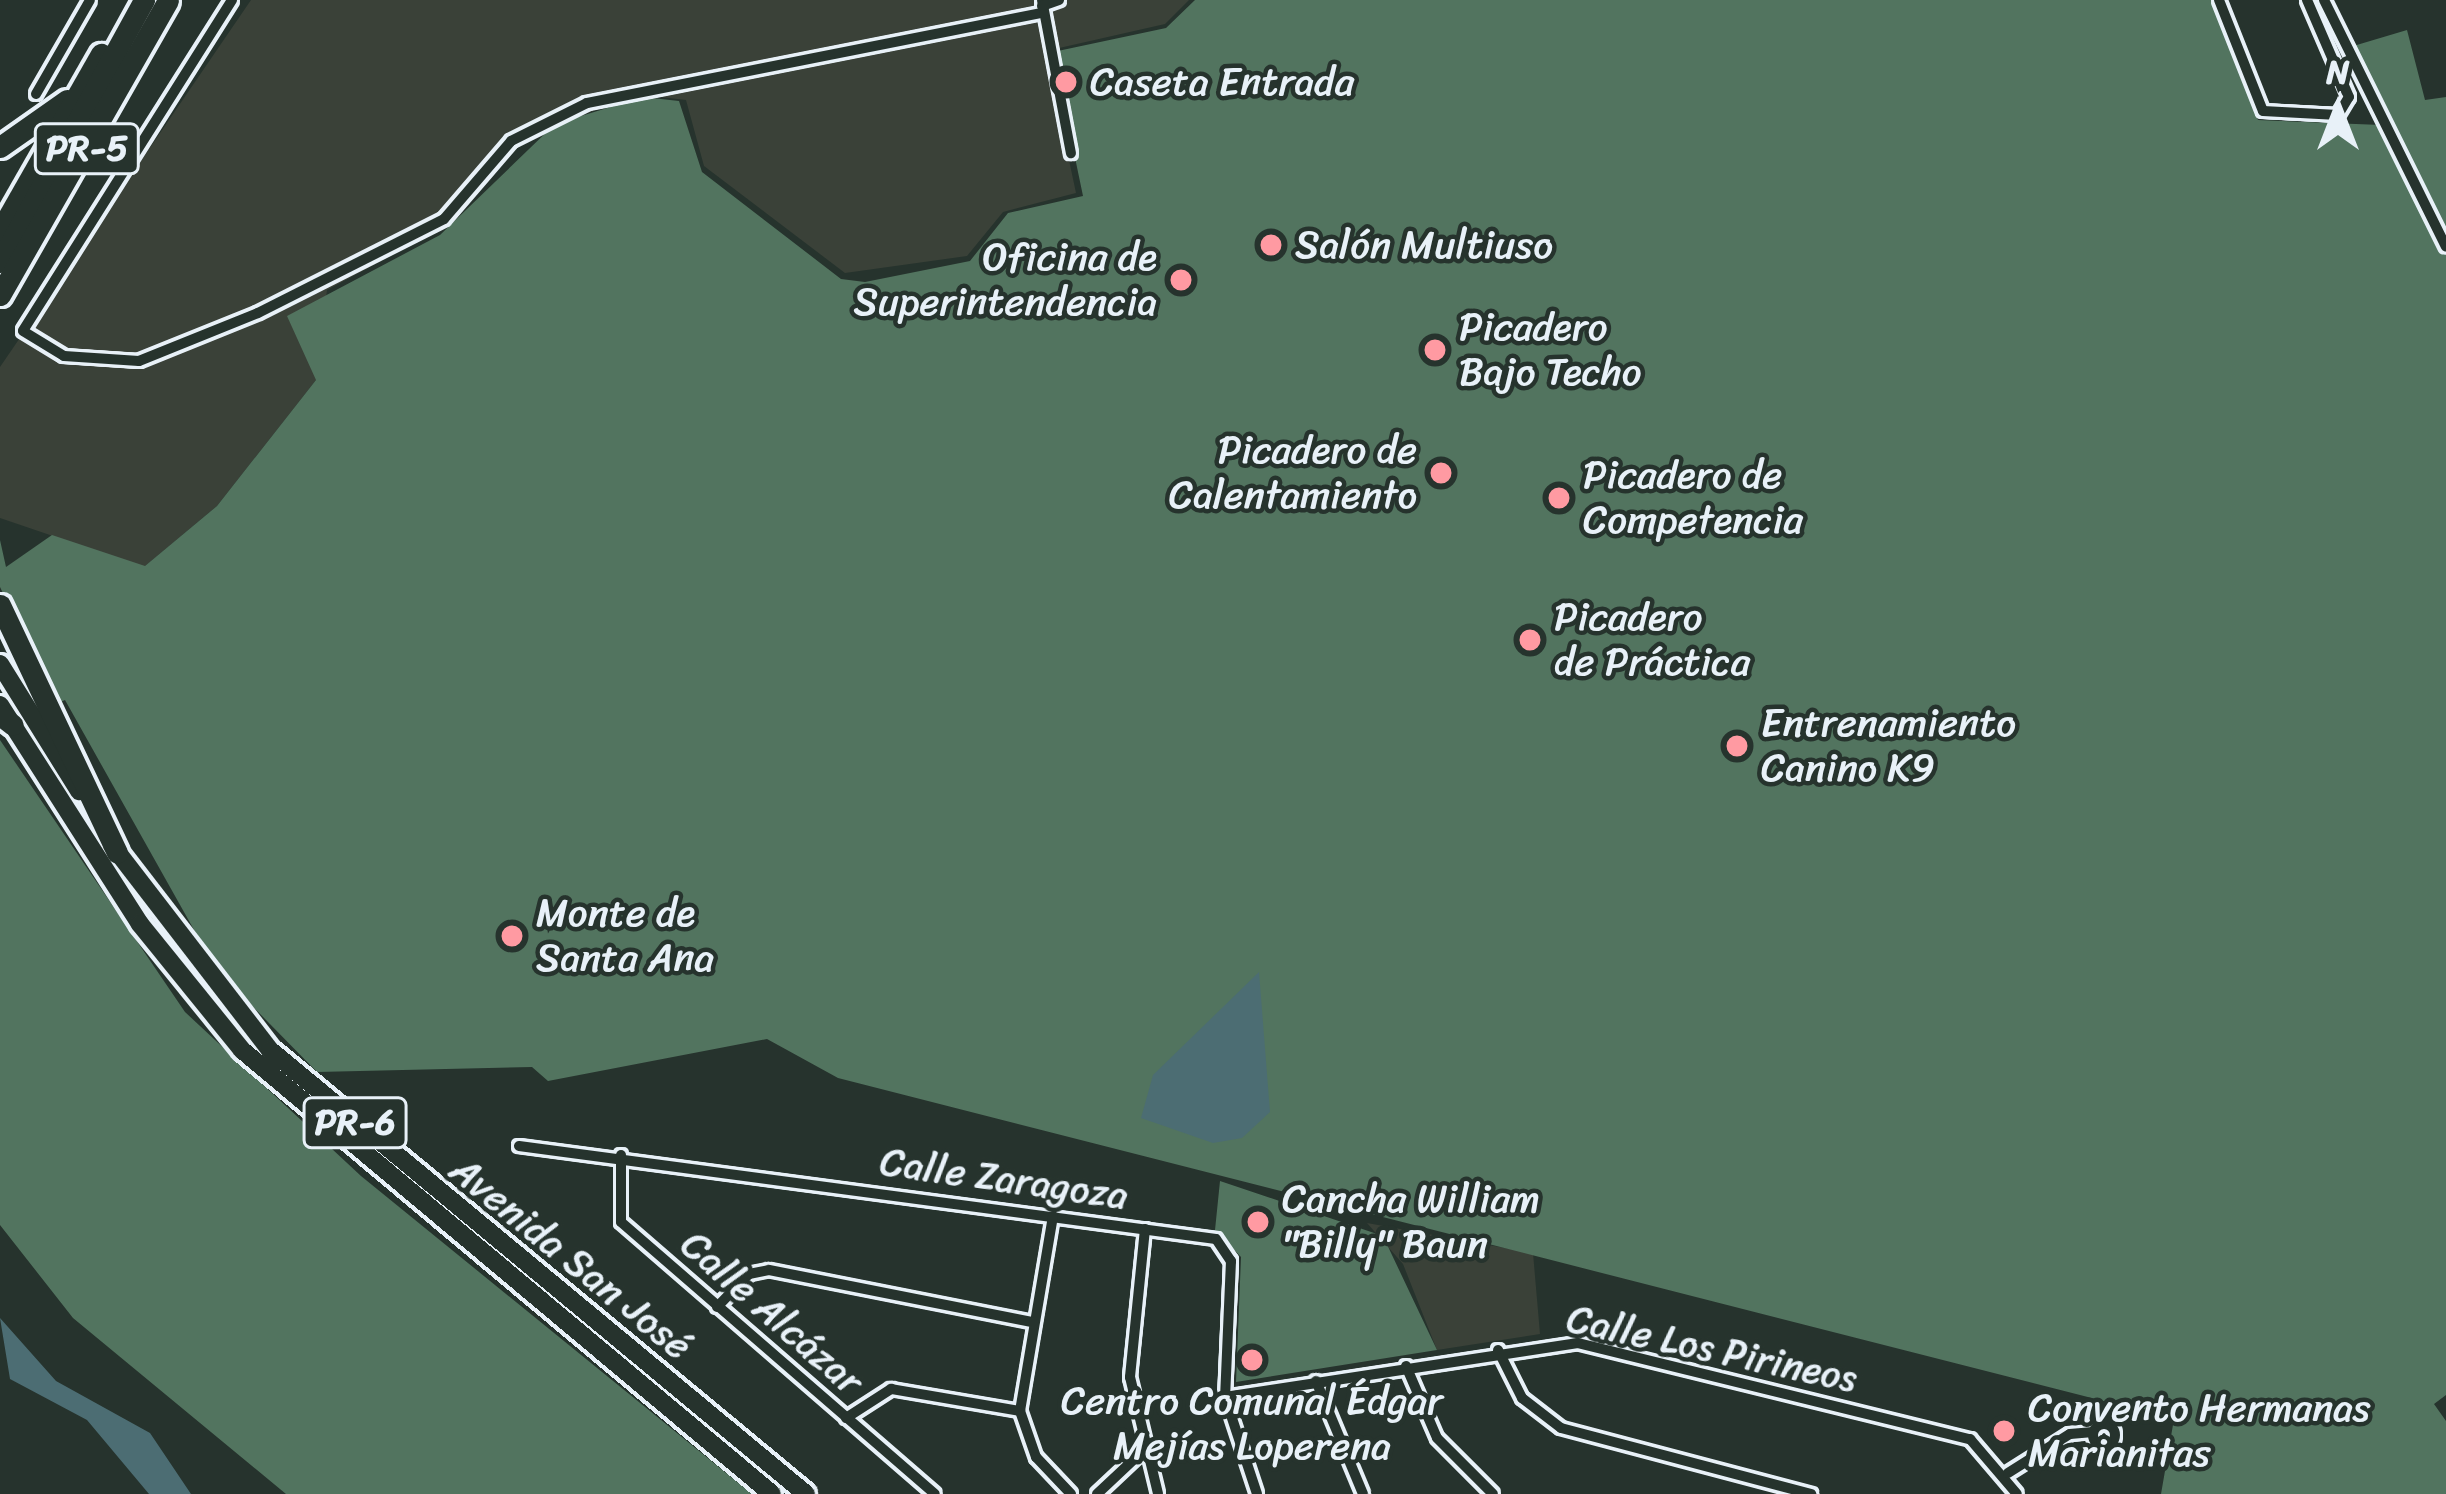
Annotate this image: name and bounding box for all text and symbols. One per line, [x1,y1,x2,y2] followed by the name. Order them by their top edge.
[2327,43,2349,101] text: N
[2278,48,2398,168] north arrow
[1090,59,1354,105] place label: Caseta Entrada
[1053,69,1079,95] marker: Caseta Entrada
[33,119,141,179] road number: PR-5
[1295,222,1550,268] place label: Salón Multiuso
[1258,232,1284,258] marker: Salón Multiuso
[854,235,1157,326] place label: Oficina de Superintendencia
[1168,267,1194,293] marker: Oficina de Superintendencia
[1459,305,1644,396] place label: Picadero Bajo Techo
[1422,337,1448,363] marker: Picadero Bajo Techo
[1169,428,1417,519] place label: Picadero de Calentamiento
[1583,453,1803,544] place label: Picadero de Competencia
[1428,460,1454,486] marker: Picadero de Calentamiento
[1546,485,1572,511] marker: Picadero de Competencia
[1554,595,1749,686] place label: Picadero de Práctica
[1517,627,1543,653] marker: Picadero de Práctica
[1761,701,2016,792] place label: Entrenamiento Canino K9
[1724,733,1750,759] marker: Entrenamiento Canino K9
[536,891,714,982] place label: Monte de Santa Ana
[499,923,525,949] marker: Monte de Santa Ana
[301,1093,409,1153] road number: PR-6
[877,1138,1131,1220] street label: Calle Zaragoza
[441,1146,701,1370] street label: Avenida San José
[1282,1177,1540,1268] place label: Cancha William "Billy" Baun
[1245,1209,1271,1235] marker: Cancha William "Billy" Baun
[671,1221,873,1405] street label: Calle Alcázar
[1561,1295,1863,1403] street label: Calle Los Pirineos
[1239,1347,1265,1373] marker: Centro Comunal Édgar Mejías Loperena
[1061,1379,1443,1470] place label: Centro Comunal Édgar Mejías Loperena
[2028,1386,2371,1477] place label: Convento Hermanas Marianitas
[1991,1418,2017,1444] marker: Convento Hermanas Marianitas

